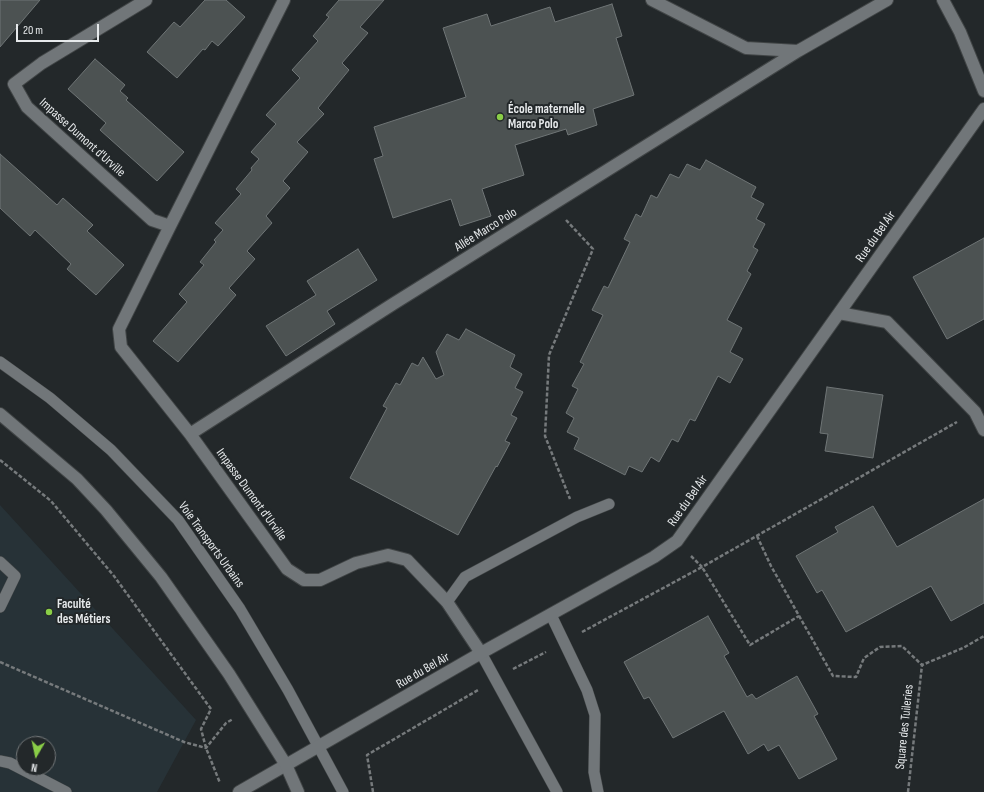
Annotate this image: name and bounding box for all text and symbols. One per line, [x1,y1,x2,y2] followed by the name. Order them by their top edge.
[18,16,101,42] scale bar
[23,23,43,38] text: 20 m
[36,95,128,181] street label: Impasse Dumont d'Urville
[508,102,585,133] place label: École maternelle Marco Polo
[495,112,505,122] marker: École maternelle Marco Polo
[452,205,520,255] street label: Allée Marco Polo
[853,208,899,266] street label: Rue du Bel Air
[212,446,290,544] street label: Impasse Dumont d'Urville
[665,472,711,530] street label: Rue du Bel Air
[175,499,247,591] street label: Voie Transports Urbains
[57,597,110,628] place label: Faculté des Métiers
[44,607,54,617] marker: Faculté des Métiers
[394,650,452,692] street label: Rue du Bel Air
[893,684,917,770] street label: Square des Tuileries
[16,736,56,776] north arrow
[30,760,38,774] text: N

